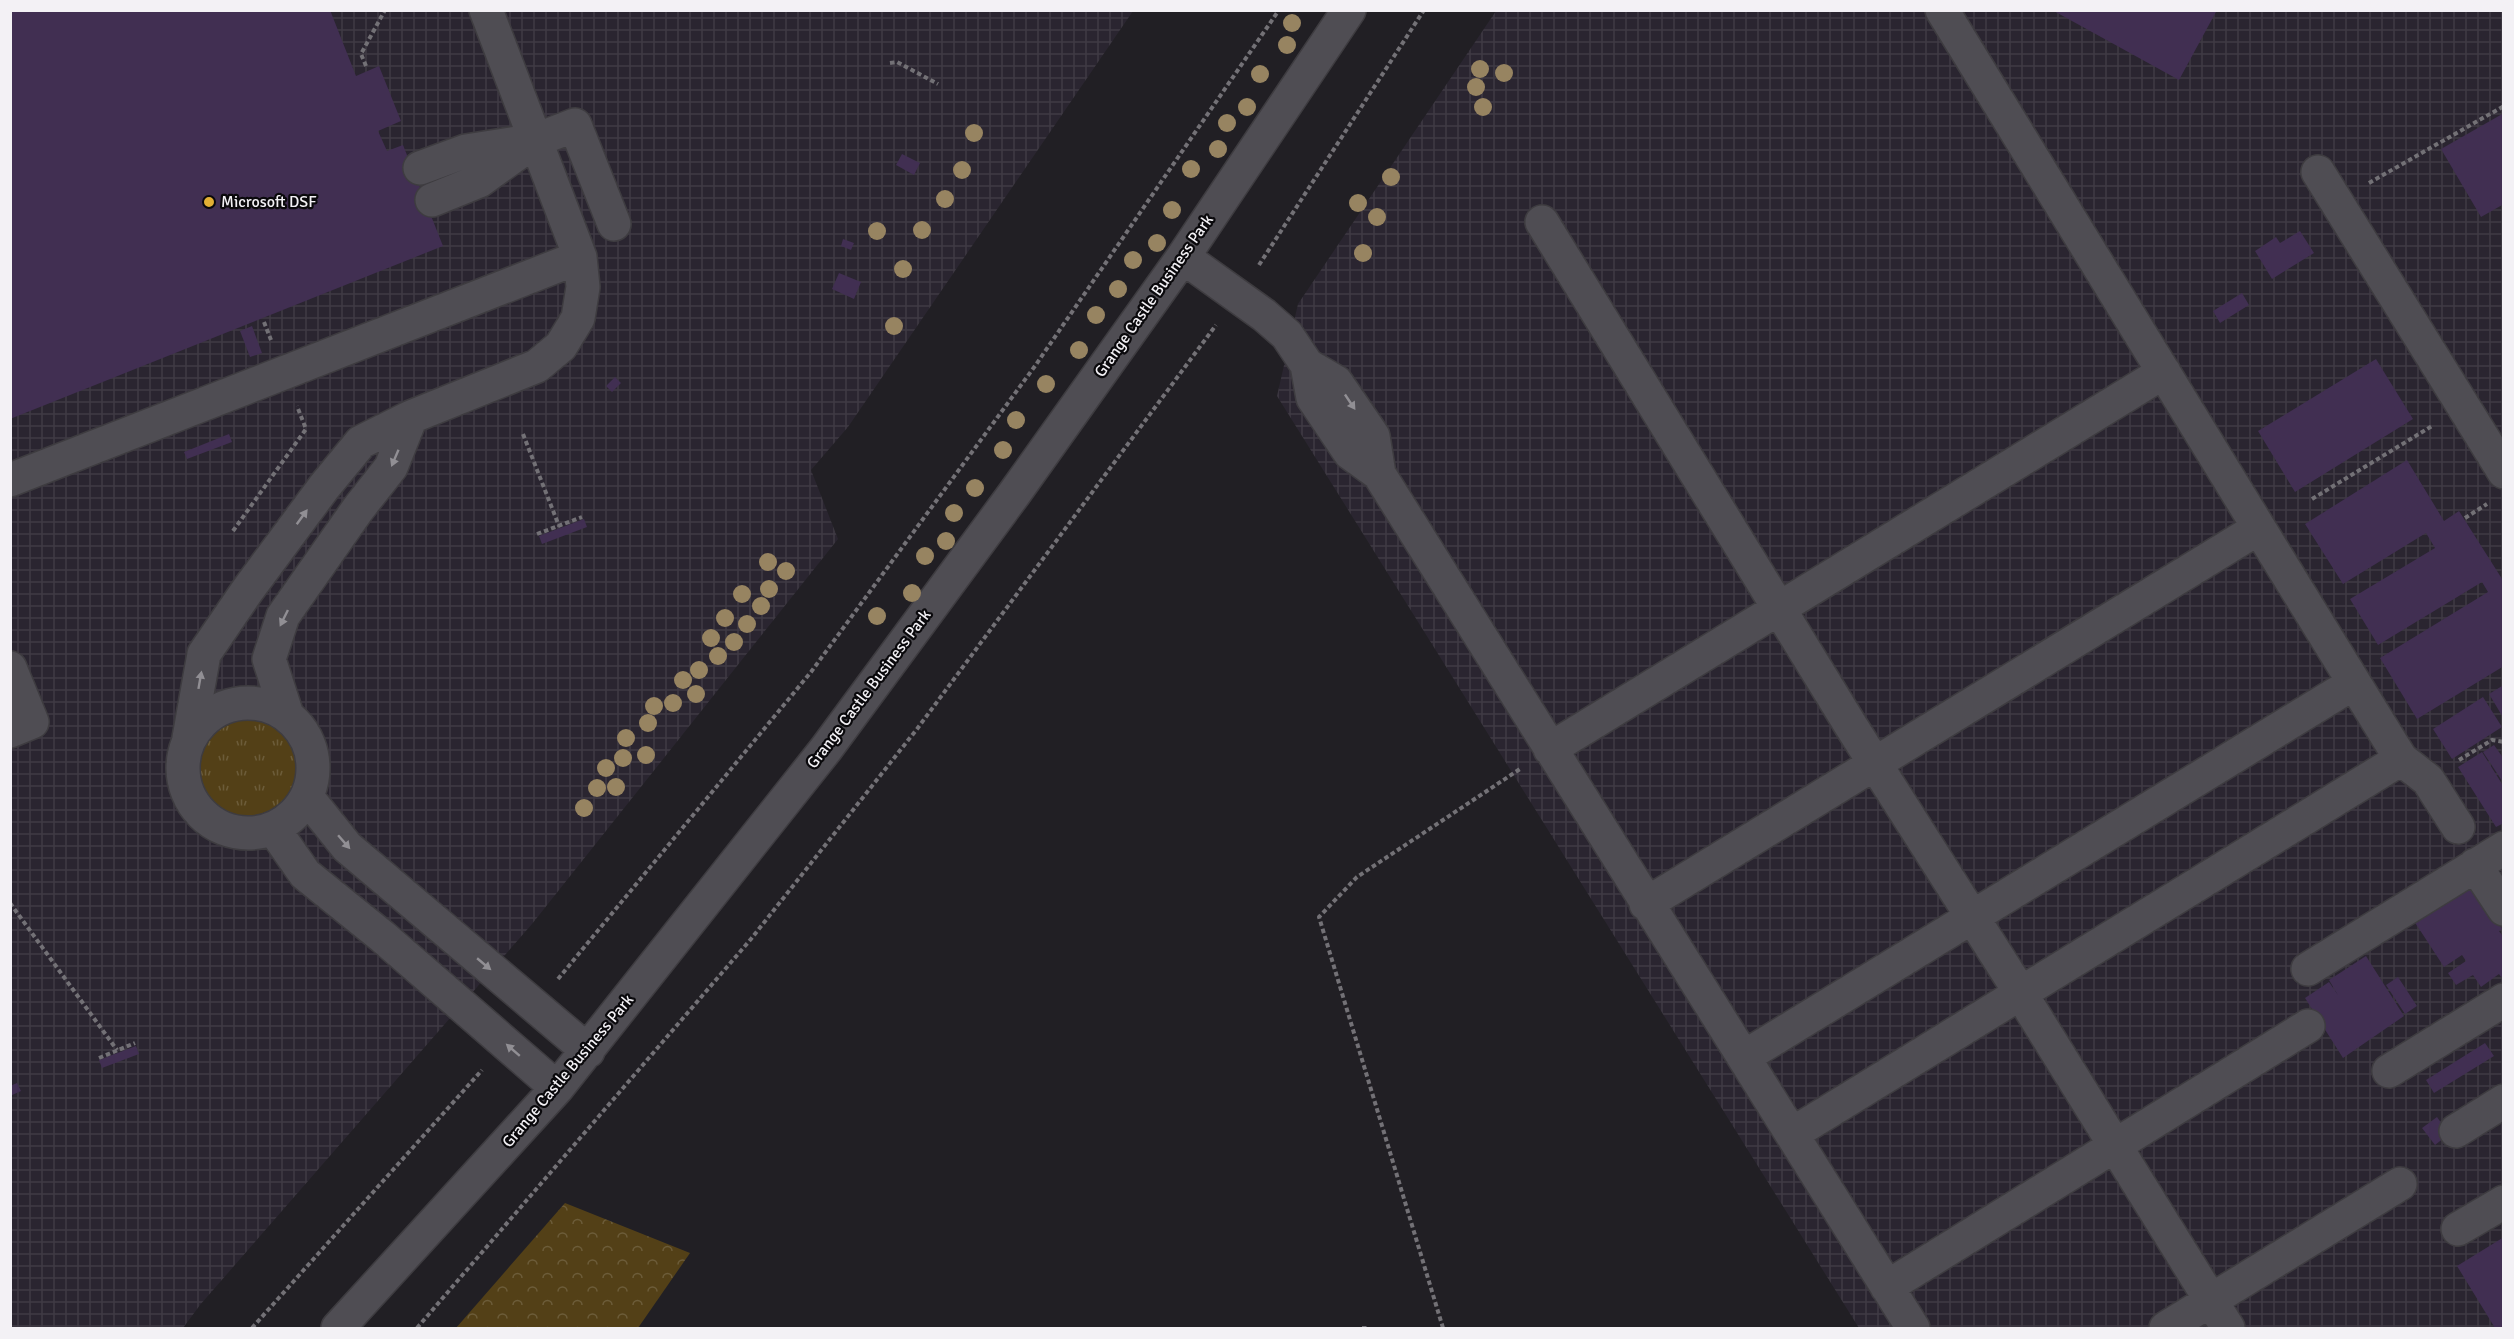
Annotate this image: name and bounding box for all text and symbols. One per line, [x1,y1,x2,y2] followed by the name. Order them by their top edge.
[221,192,316,212] place label: Microsoft DSF
[202,195,216,209] marker: Microsoft DSF
[1090,211,1218,381] street label: Grange Castle Business Park
[1344,394,1355,410] one-way arrow
[390,450,399,467] one-way arrow
[296,509,308,525] one-way arrow
[803,606,935,772] street label: Grange Castle Business Park
[279,609,289,627] one-way arrow
[196,670,205,689] one-way arrow
[337,834,350,849] one-way arrow
[476,957,492,970] one-way arrow
[498,990,638,1152] street label: Grange Castle Business Park
[506,1044,521,1057] one-way arrow

